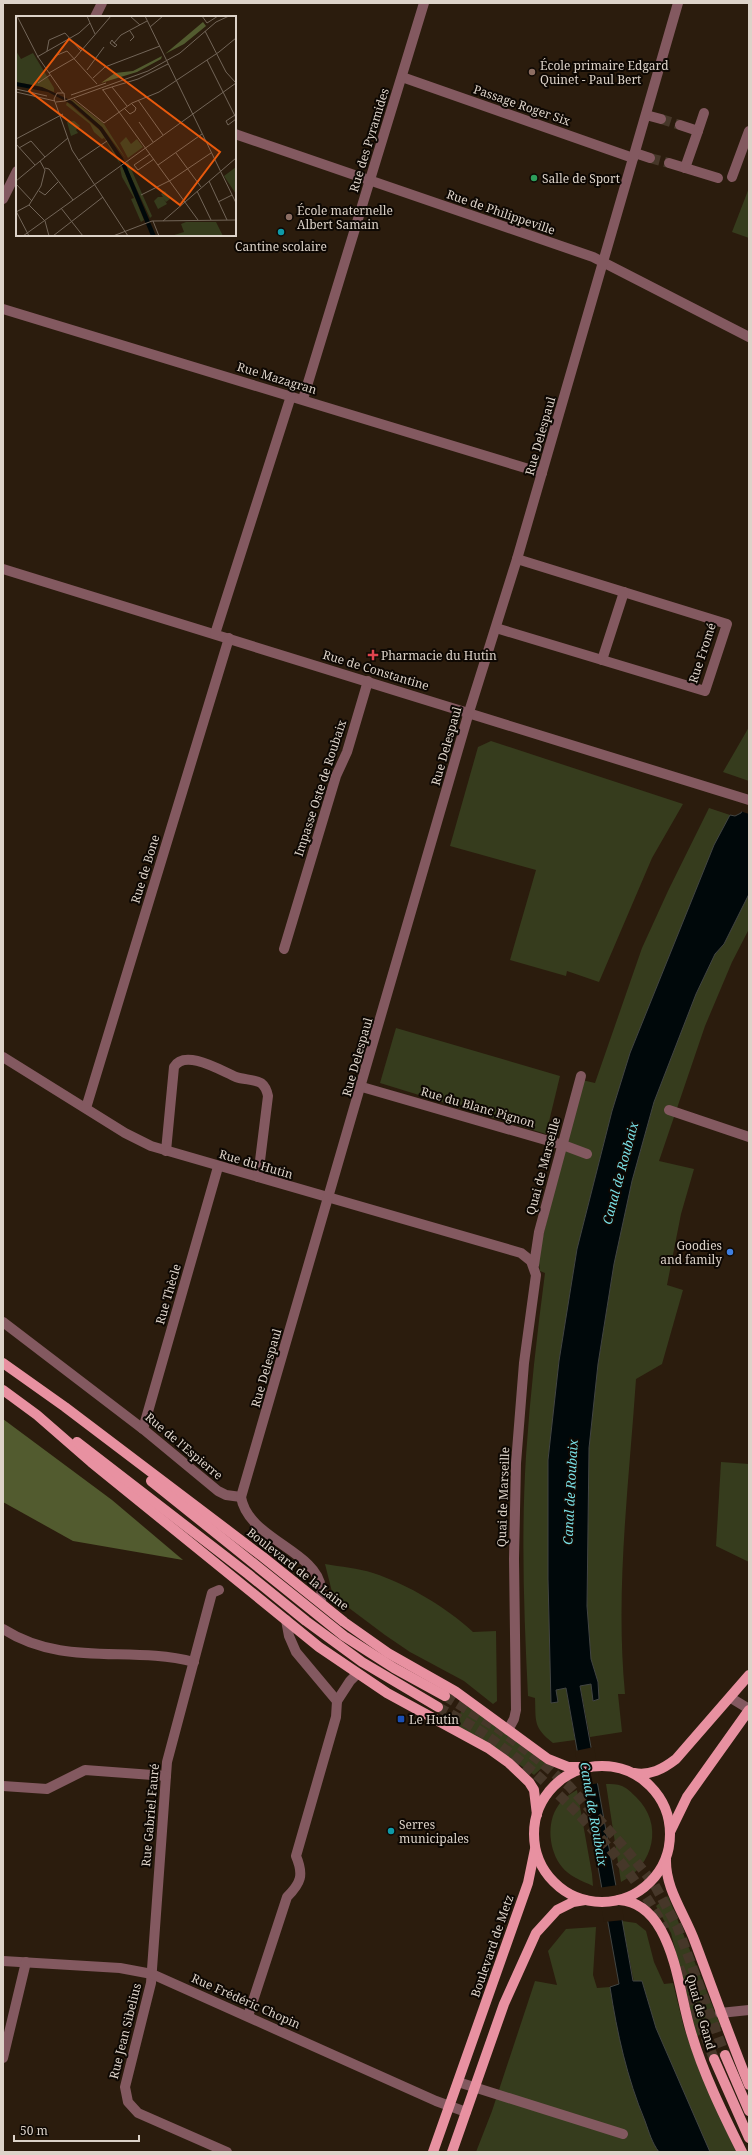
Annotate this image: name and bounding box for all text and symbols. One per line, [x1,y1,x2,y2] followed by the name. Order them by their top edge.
[16,16,236,236] inset map
[540,57,669,88] place label: École primaire Edgard Quinet - Paul Bert
[527,67,537,77] marker: École primaire Edgard Quinet - Paul Bert
[471,80,573,130] street label: Passage Roger Six
[345,86,393,194] street label: Rue des Pyramides
[542,170,620,187] place label: Salle de Sport
[529,173,539,183] marker: Salle de Sport
[444,185,558,239] street label: Rue de Philippeville
[297,202,393,233] place label: École maternelle Albert Samain
[284,212,294,222] marker: École maternelle Albert Samain
[276,227,286,237] marker: Cantine scolaire
[235,238,327,255] place label: Cantine scolaire
[235,358,319,398] street label: Rue Mazagran
[521,394,559,477] street label: Rue Delespaul
[684,621,720,685] street label: Rue Fromé
[321,646,431,694] street label: Rue de Constantine
[381,647,497,664] place label: Pharmacie du Hutin
[368,650,378,660] marker: Pharmacie du Hutin
[427,704,465,787] street label: Rue Delespaul
[290,718,350,858] street label: Impasse Oste de Roubaix
[127,833,163,905] street label: Rue de Bone
[338,1015,376,1098] street label: Rue Delespaul
[419,1083,537,1132] street label: Rue du Blanc Pignon
[522,1115,564,1217] street label: Quai de Marseille
[598,1119,643,1226] water label: Canal de Roubaix
[217,1145,295,1183] street label: Rue du Hutin
[660,1237,722,1268] place label: Goodies and family
[725,1247,735,1257] marker: Goodies and family
[151,1262,185,1326] street label: Rue Thècle
[247,1326,285,1409] street label: Rue Delespaul
[142,1408,226,1484] street label: Rue de l'Espierre
[558,1438,582,1545] water label: Canal de Roubaix
[493,1447,513,1547] street label: Quai de Marseille
[243,1524,353,1614] street label: Boulevard de la Laine
[409,1711,459,1728] place label: Le Hutin
[396,1714,406,1724] marker: Le Hutin
[576,1761,612,1868] water label: Canal de Roubaix
[137,1763,163,1867] street label: Rue Gabriel Fauré
[399,1816,469,1847] place label: Serres municipales
[386,1826,396,1836] marker: Serres municipales
[466,1892,518,2000] street label: Boulevard de Metz
[189,1969,303,2033] street label: Rue Frédéric Chopin
[682,1972,720,2052] street label: Quai de Gand
[105,1981,145,2081] street label: Rue Jean Sibelius
[14,2117,139,2143] scale bar
[20,2122,48,2139] text: 50 m

